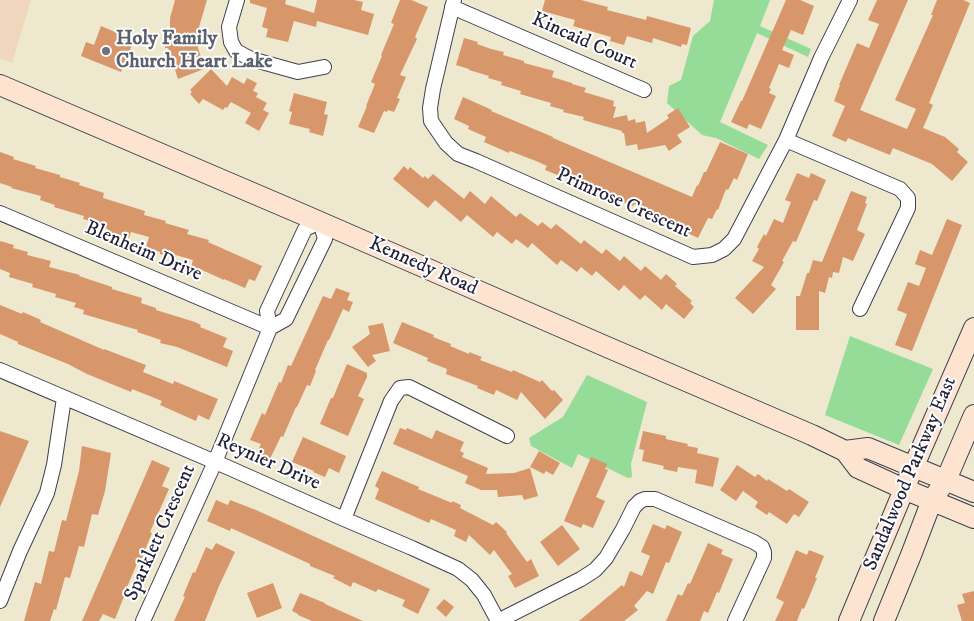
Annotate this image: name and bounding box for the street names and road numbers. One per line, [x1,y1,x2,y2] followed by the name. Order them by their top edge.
[528,8,640,76] street label: Kincaid Court
[552,164,694,244] street label: Primrose Crescent
[81,217,205,287] street label: Blenheim Drive
[365,232,481,302] street label: Kennedy Road
[859,373,963,575] street label: Sandalwood Parkway East
[212,429,324,497] street label: Reynier Drive
[120,461,202,605] street label: Sparklett Crescent

